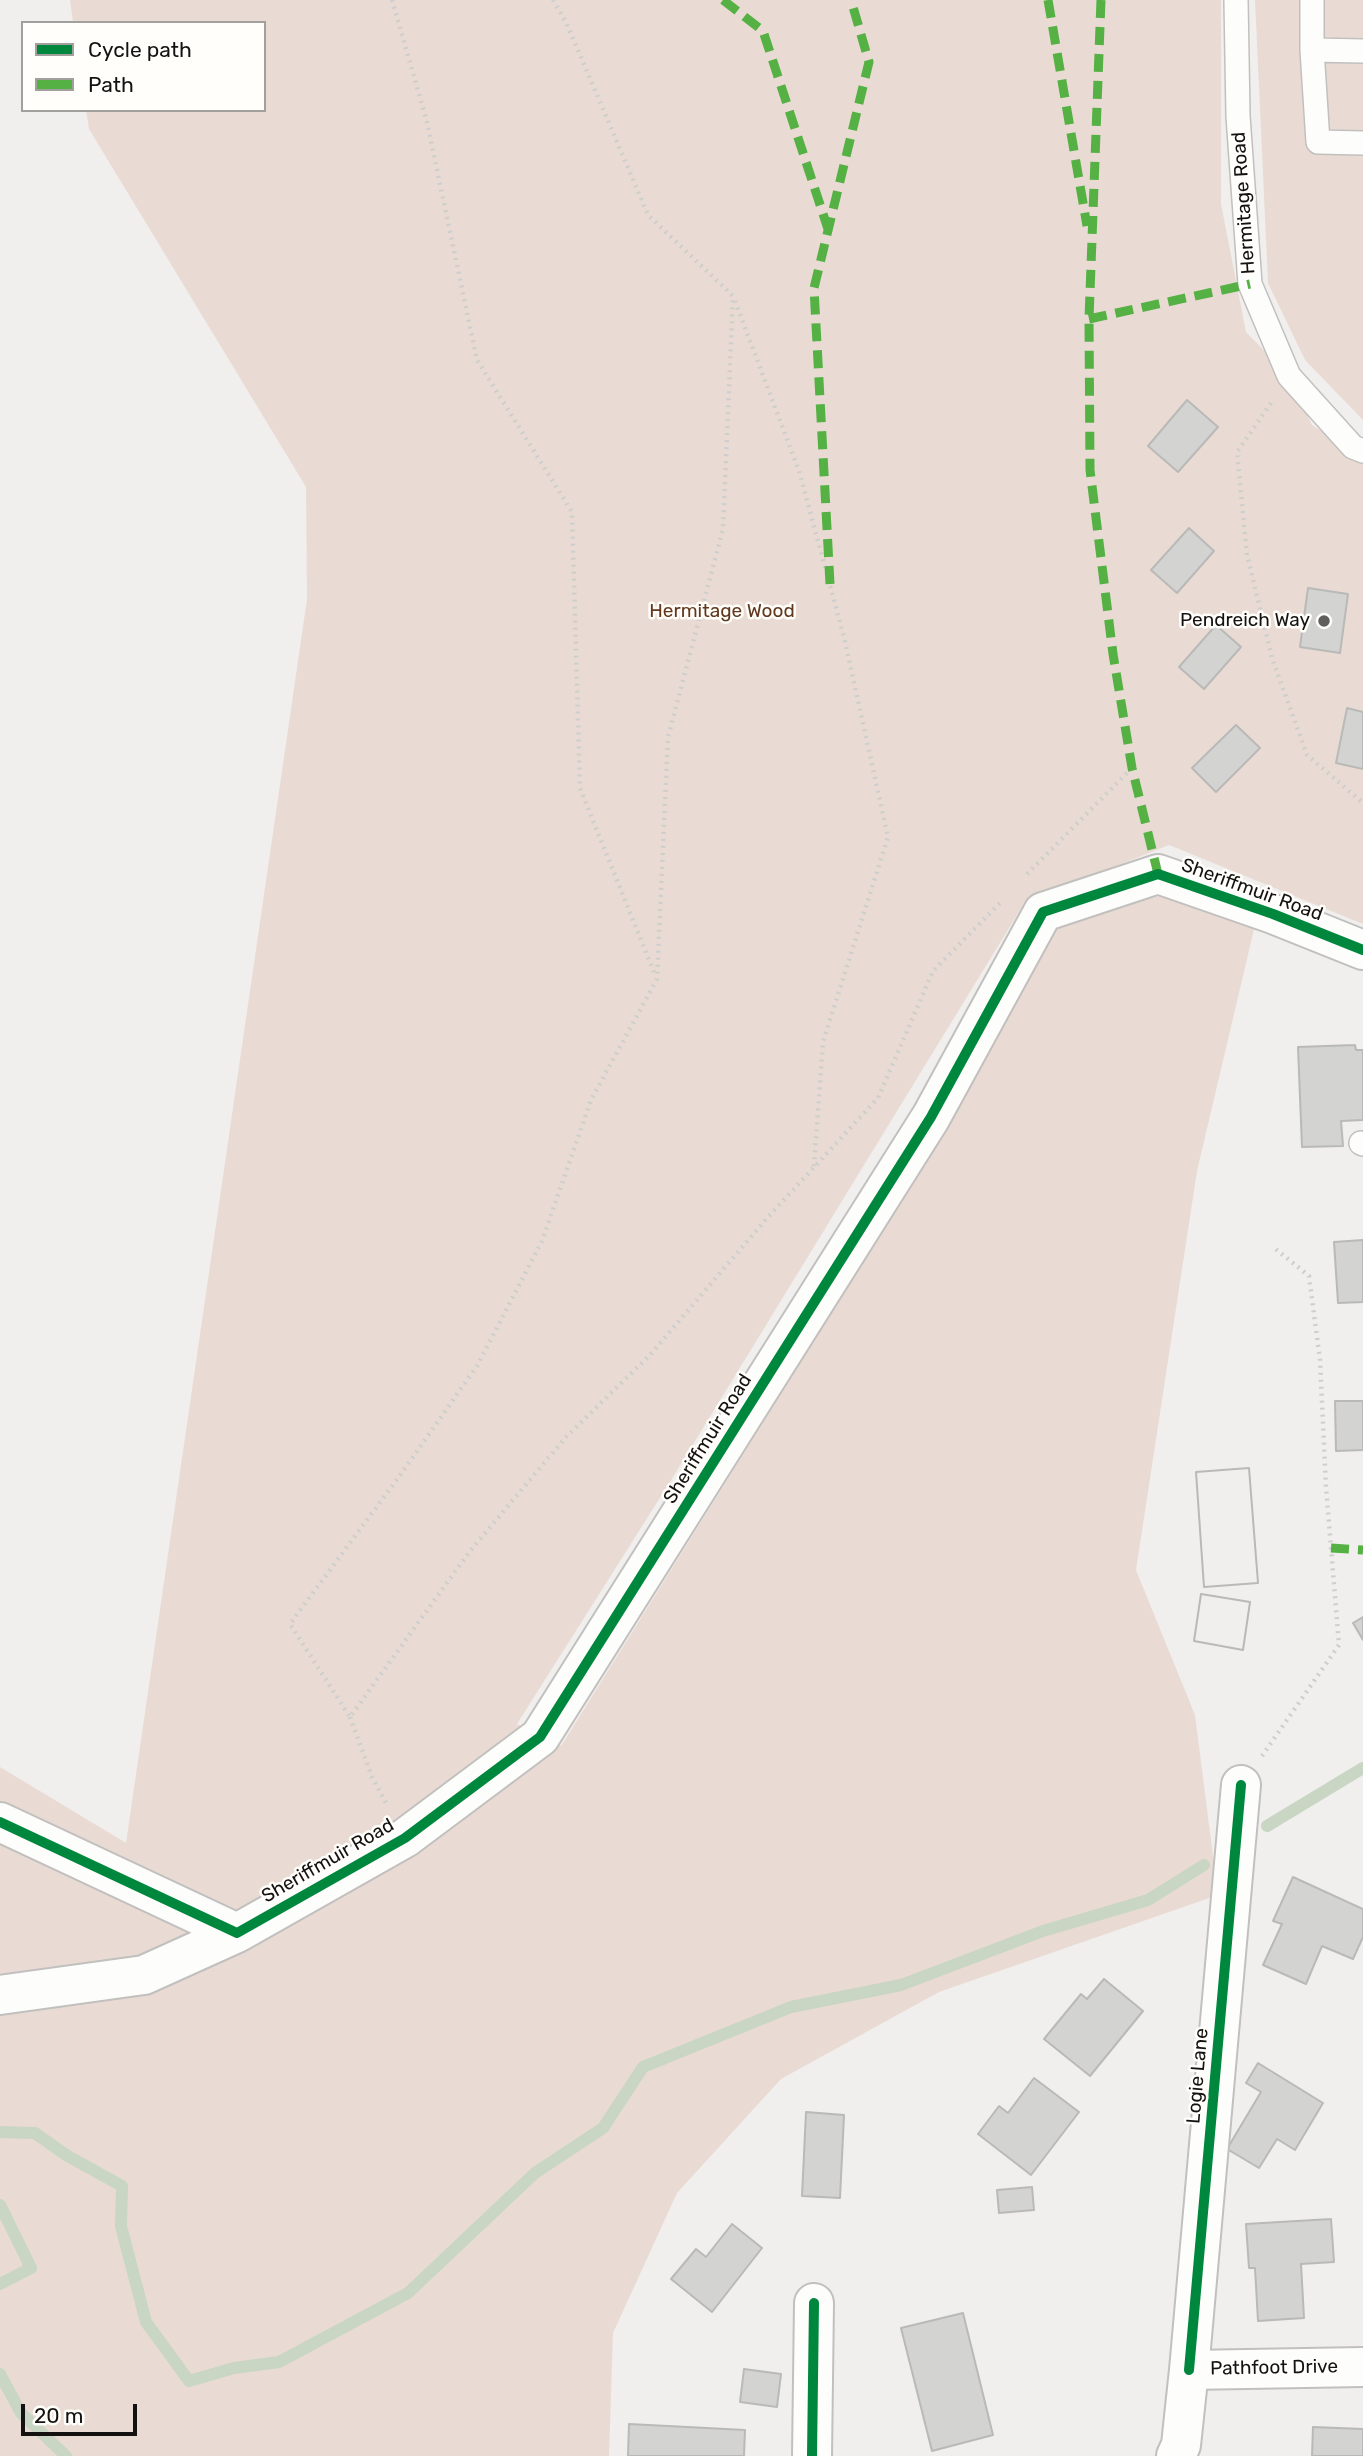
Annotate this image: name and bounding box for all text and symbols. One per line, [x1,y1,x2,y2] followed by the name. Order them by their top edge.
[21,21,266,112] legend
[88,37,192,62] text: Cycle path
[88,72,134,97] text: Path
[1228,131,1260,275] street label: Hermitage Road
[649,601,795,623] park label: Hermitage Wood
[1180,610,1310,632] place label: Pendreich Way
[1316,613,1332,629] marker: Pendreich Way
[1178,854,1326,926] street label: Sheriffmuir Road
[659,1370,757,1508] street label: Sheriffmuir Road
[258,1814,398,1908] street label: Sheriffmuir Road
[1182,2027,1214,2125] street label: Logie Lane
[1210,2355,1338,2381] street label: Pathfoot Drive
[24,2390,140,2434] scale bar
[34,2403,83,2428] text: 20 m

